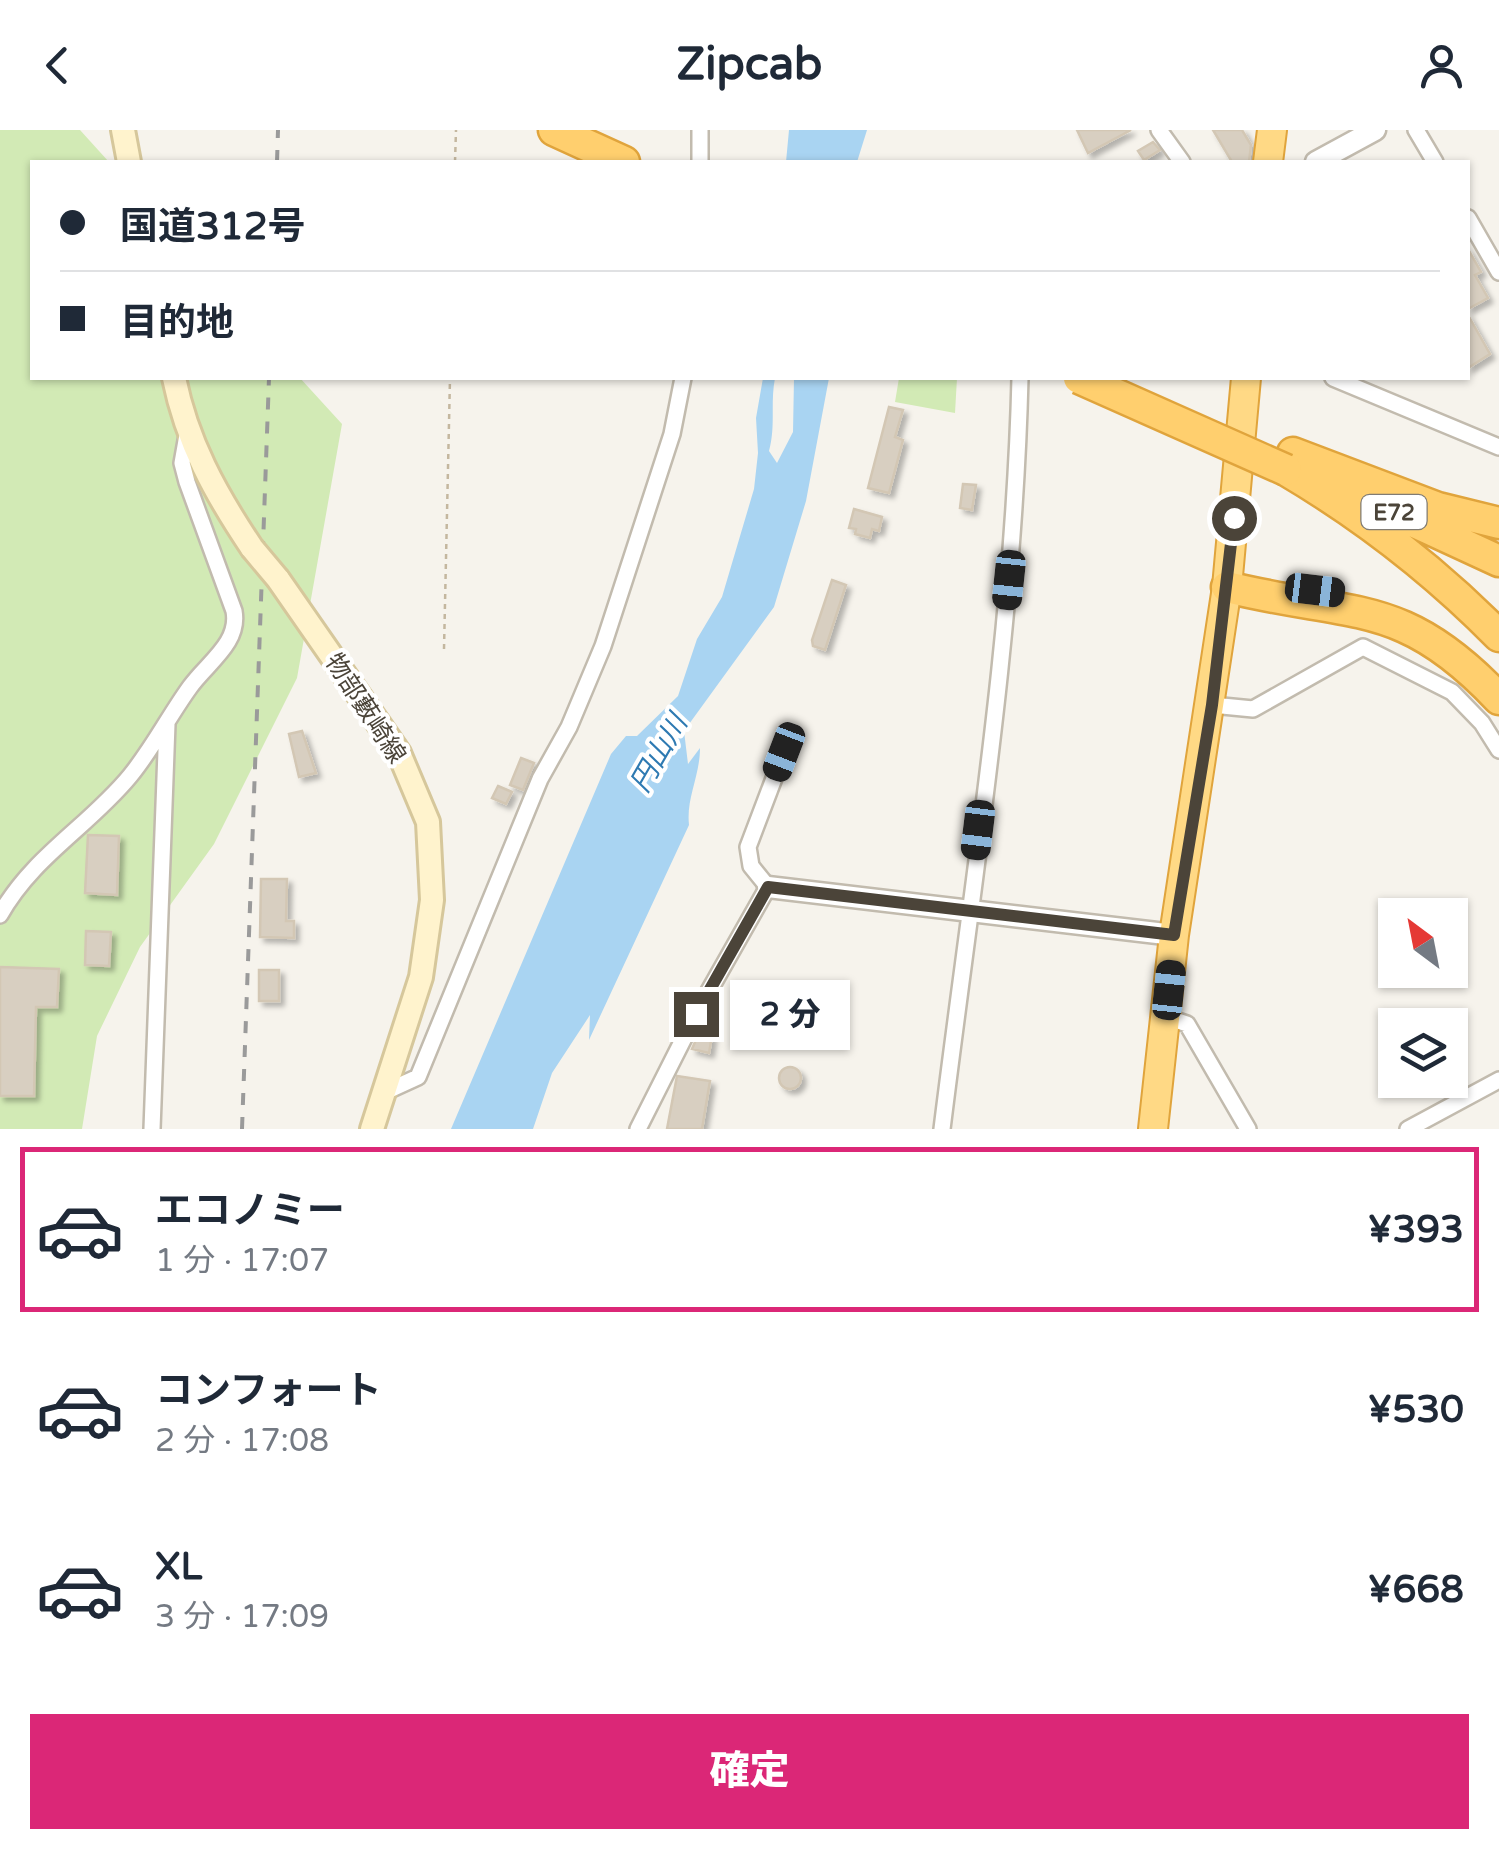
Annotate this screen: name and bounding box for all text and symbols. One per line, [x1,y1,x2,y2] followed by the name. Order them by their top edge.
[30,38,85,93] icon: back
[677,38,822,92] text: Zipcab
[1414,38,1469,93] icon: person
[120,204,306,250] text: 国道312号
[120,300,234,346] text: 目的地
[1362,495,1426,529] road number: E72
[1212,496,1257,541] route start
[991,549,1027,611] car
[1283,571,1347,609] car
[319,648,412,769] street label: 物部藪崎線
[623,706,696,798] water label: 円山川
[759,719,809,785] car
[959,798,997,862] car
[1378,898,1468,988] north arrow
[1378,898,1468,1098] map controls
[1151,959,1187,1021] car
[731,979,851,1049] callout: 2 分
[674,992,719,1037] route end
[760,996,820,1034] text: 2 分
[1378,1008,1468,1098] button: layers
[35,1185,125,1275] icon: car
[155,1188,345,1234] text: エコノミー
[1367,1207,1464,1253] text: ¥393
[155,1242,329,1280] text: 1 分 · 17:07
[35,1365,125,1455] icon: car
[155,1368,382,1414] text: コンフォート
[1367,1387,1464,1433] text: ¥530
[155,1422,329,1460] text: 2 分 · 17:08
[155,1544,202,1590] text: XL
[35,1545,125,1635] icon: car
[1367,1567,1464,1613] text: ¥668
[155,1598,329,1636] text: 3 分 · 17:09
[30,1714,1469,1829] button: 確定

